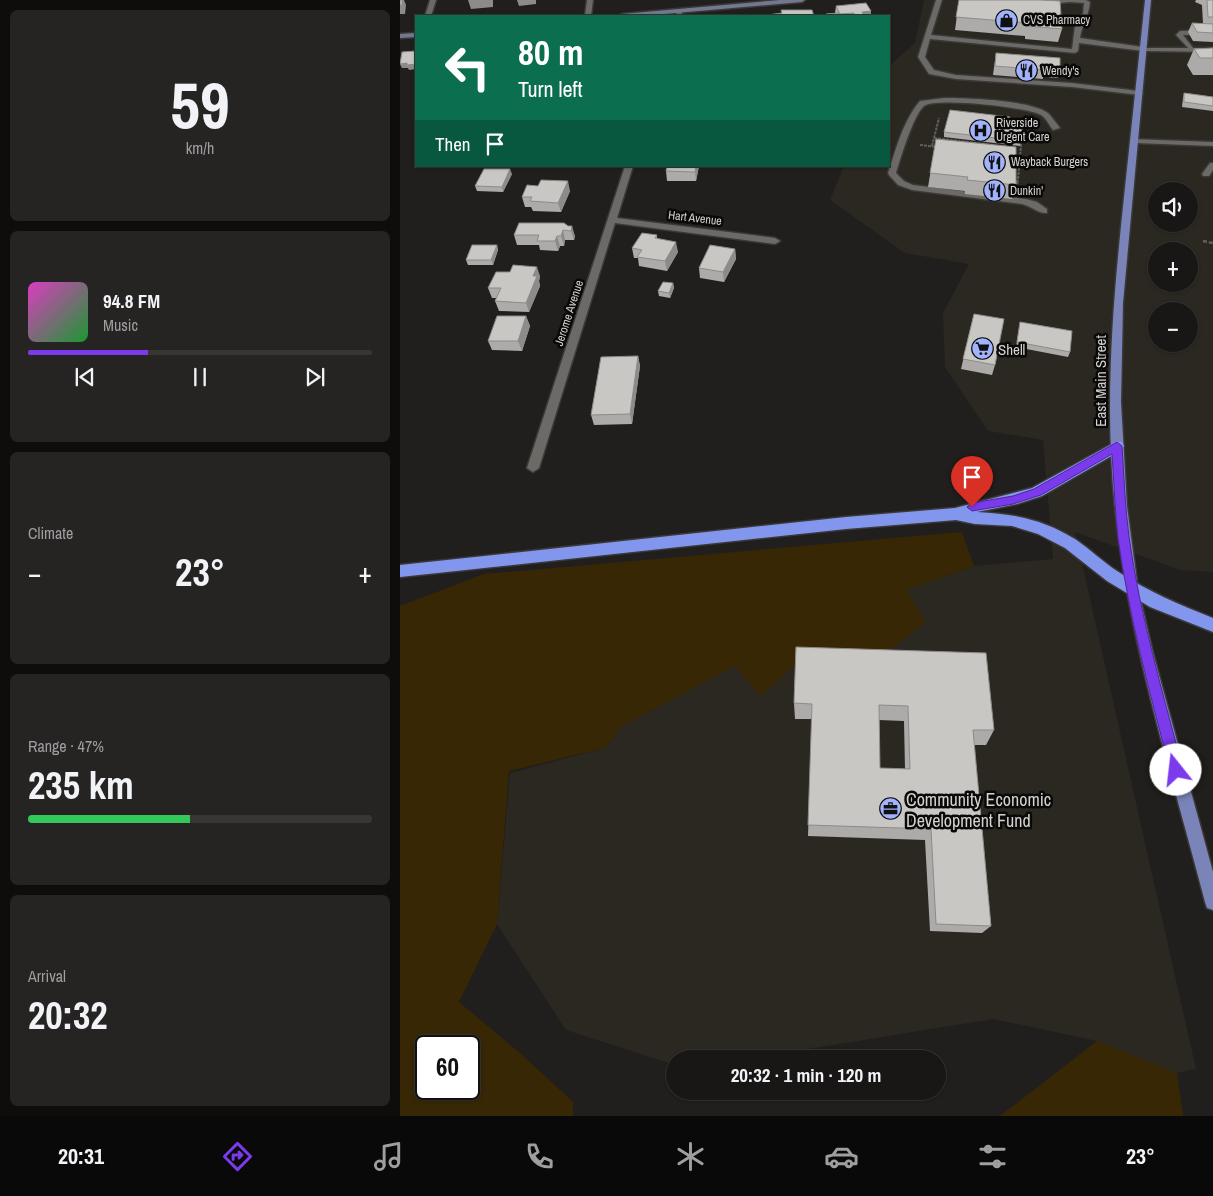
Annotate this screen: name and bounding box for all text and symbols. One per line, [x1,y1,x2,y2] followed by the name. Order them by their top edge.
[995,8,1019,32] shop icon: CVS Pharmacy
[1023,12,1090,28] place label: CVS Pharmacy
[518,29,583,76] text: 80 m
[435,35,500,100] icon: left
[1014,59,1038,83] restaurant icon: Wendy's
[170,61,230,148] text: 59
[1042,63,1079,79] place label: Wendy's
[518,74,583,104] text: Turn left
[996,115,1050,145] place label: Riverside Urgent Care
[968,118,992,142] hospital icon: Riverside Urgent Care
[481,130,509,158] icon: arrive
[435,131,471,157] text: Then
[186,137,214,159] text: km/h
[983,150,1007,174] restaurant icon: Wayback Burgers
[1011,154,1088,170] place label: Wayback Burgers
[982,179,1006,203] restaurant icon: Dunkin'
[1148,182,1198,352] map controls
[1148,182,1198,232] button: sound
[1010,183,1043,199] place label: Dunkin'
[667,207,723,229] street label: Hart Avenue
[1148,242,1198,292] button: +
[551,278,587,348] street label: Jerome Avenue
[103,288,160,314] text: 94.8 FM
[1148,302,1198,352] button: −
[103,314,138,336] text: Music
[1090,335,1111,427] street label: East Main Street
[970,337,994,361] supermarket icon: Shell
[998,339,1025,360] place label: Shell
[71,363,99,391] icon: previous
[186,363,214,391] icon: pause
[301,363,329,391] icon: next
[951,456,993,507] pin
[958,463,986,491] icon: arrive
[28,522,73,544] text: Climate
[175,547,225,598] text: 23°
[28,554,41,592] text: −
[359,554,372,592] text: +
[28,735,104,757] text: Range · 47%
[1149,743,1201,795] position arrow
[28,760,134,811] text: 235 km
[906,787,1051,833] place label: Community Economic Development Fund
[878,797,902,821] office icon: Community Economic Development Fund
[28,965,66,987] text: Arrival
[28,990,108,1041] text: 20:32
[415,1035,480,1100] speed limit sign: 60
[731,1062,881,1088] text: 20:32 · 1 min · 120 m
[220,1139,255,1174] icon: directions
[371,1139,406,1174] icon: music
[522,1139,557,1174] icon: phone
[673,1139,708,1174] icon: climate
[824,1139,859,1174] icon: car
[975,1139,1010,1174] icon: filters
[58,1141,104,1171] text: 20:31
[1126,1141,1155,1171] text: 23°

